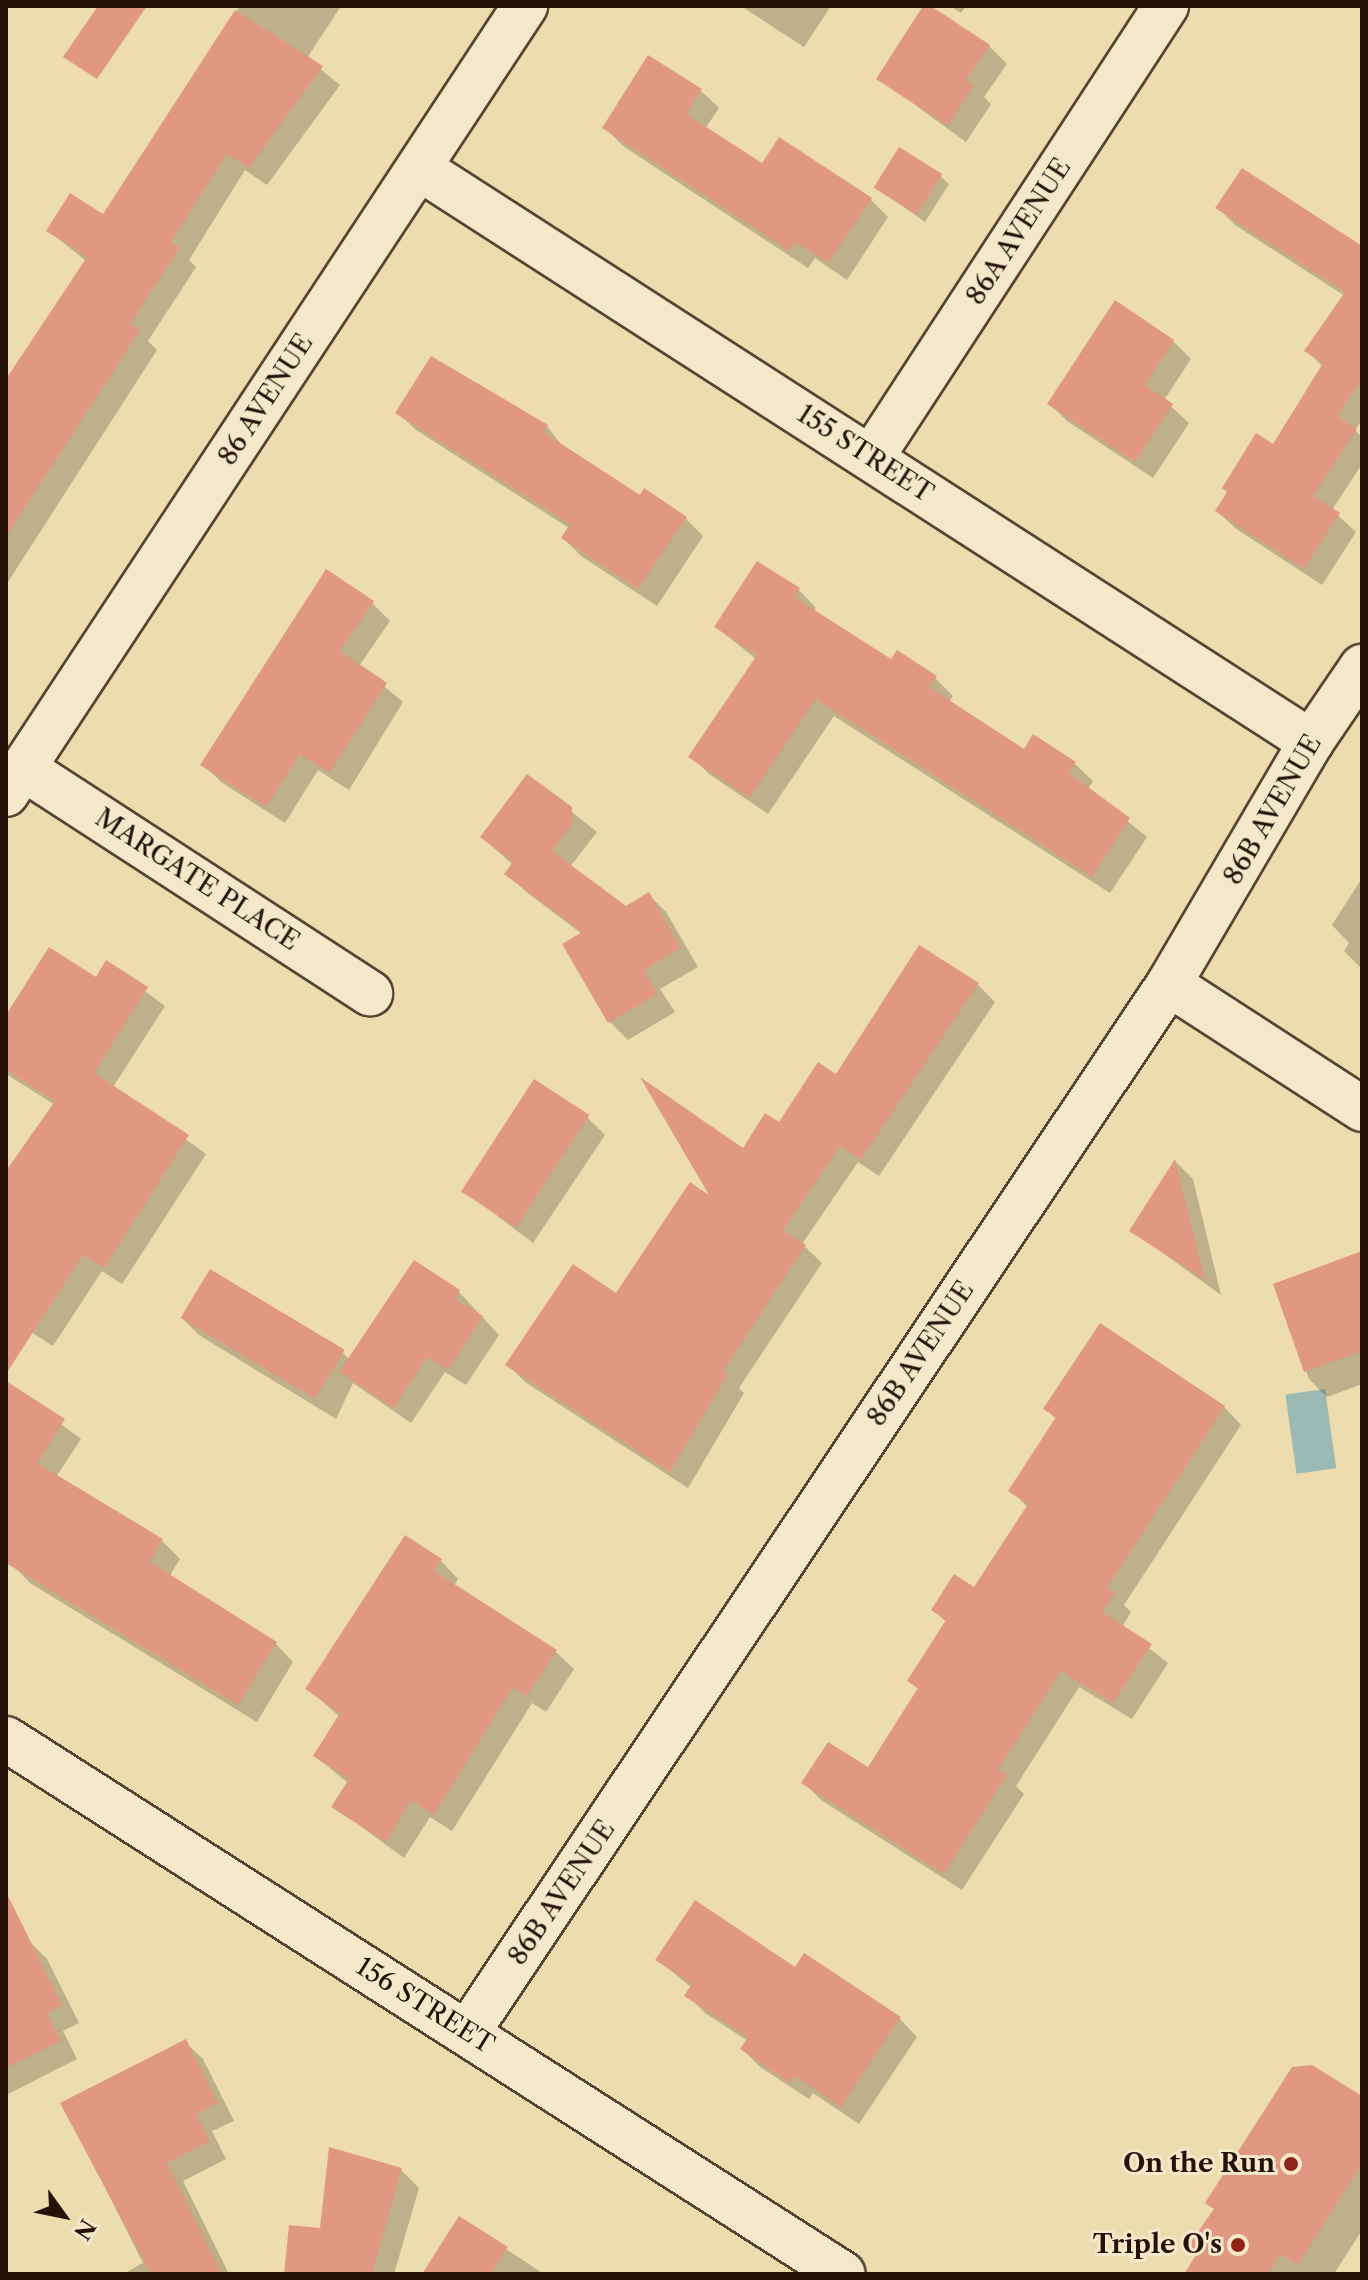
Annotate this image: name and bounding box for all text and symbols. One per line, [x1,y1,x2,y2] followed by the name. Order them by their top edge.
[960,152,1078,312] street label: 86A AVENUE
[212,328,320,472] street label: 86 AVENUE
[791,399,939,509] street label: 155 STREET
[1217,729,1329,891] street label: 86B AVENUE
[89,802,305,958] street label: MARGATE PLACE
[861,1275,981,1433] street label: 86B AVENUE
[502,1814,622,1972] street label: 86B AVENUE
[350,1951,500,2061] street label: 156 STREET
[1123,2148,1275,2180] place label: On the Run
[1282,2155,1300,2173] marker: On the Run
[24,2176,104,2256] north arrow
[68,2214,101,2245] text: N
[1093,2229,1222,2261] place label: Triple O's
[1229,2236,1247,2254] marker: Triple O's

